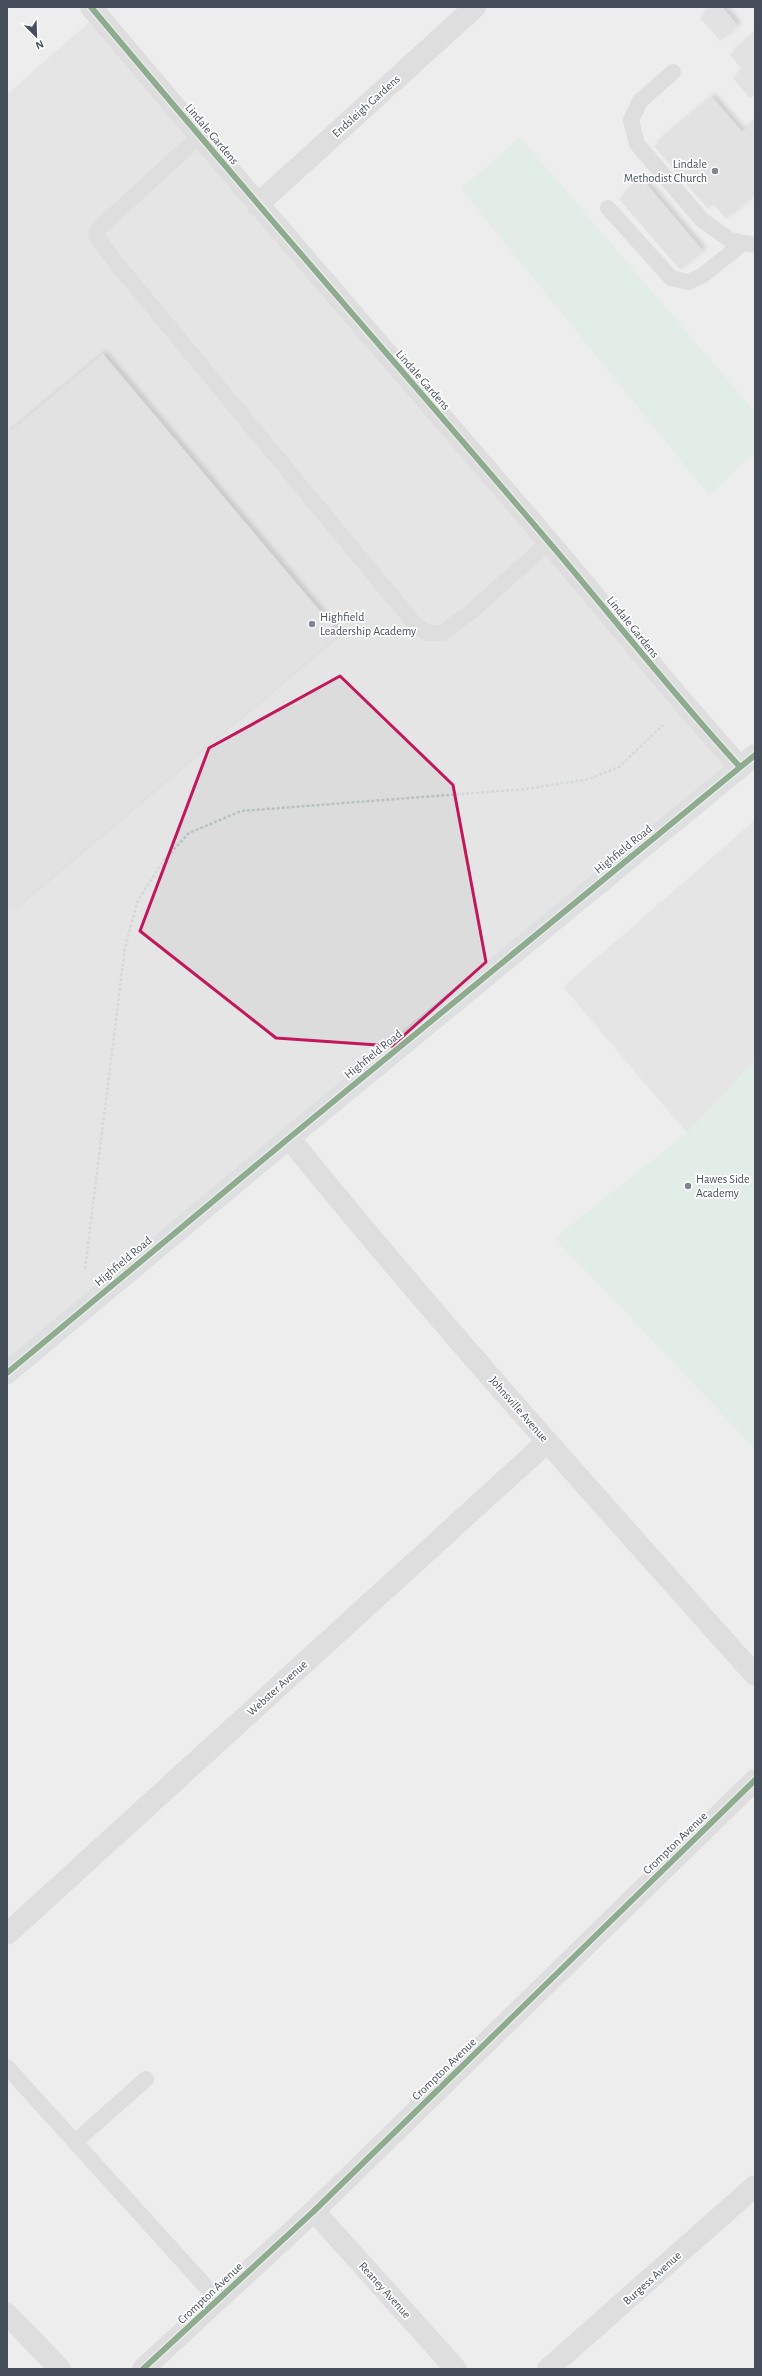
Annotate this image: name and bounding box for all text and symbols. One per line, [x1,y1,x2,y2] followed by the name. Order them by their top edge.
[16,16,56,56] north arrow
[34,38,45,51] text: N
[330,73,402,139] street label: Endsleigh Gardens
[183,101,241,167] street label: Lindale Gardens
[624,158,707,184] place label: Lindale Methodist Church
[710,166,720,176] marker: Lindale Methodist Church
[394,348,452,412] street label: Lindale Gardens
[605,594,661,660] street label: Lindale Gardens
[320,611,416,638] place label: Highfield Leadership Academy
[307,619,317,629] marker: Highfield Leadership Academy
[592,822,654,876] street label: Highfield Road
[342,1027,404,1081] street label: Highfield Road
[696,1173,750,1200] place label: Hawes Side Academy
[683,1181,693,1191] marker: Hawes Side Academy
[92,1234,154,1288] street label: Highfield Road
[487,1374,551,1444] street label: Johnsville Avenue
[245,1658,309,1718] street label: Webster Avenue
[641,1810,709,1876] street label: Crompton Avenue
[410,2036,478,2102] street label: Crompton Avenue
[621,2249,683,2307] street label: Burgess Avenue
[175,2260,245,2326] street label: Crompton Avenue
[356,2260,413,2321] street label: Reaney Avenue

